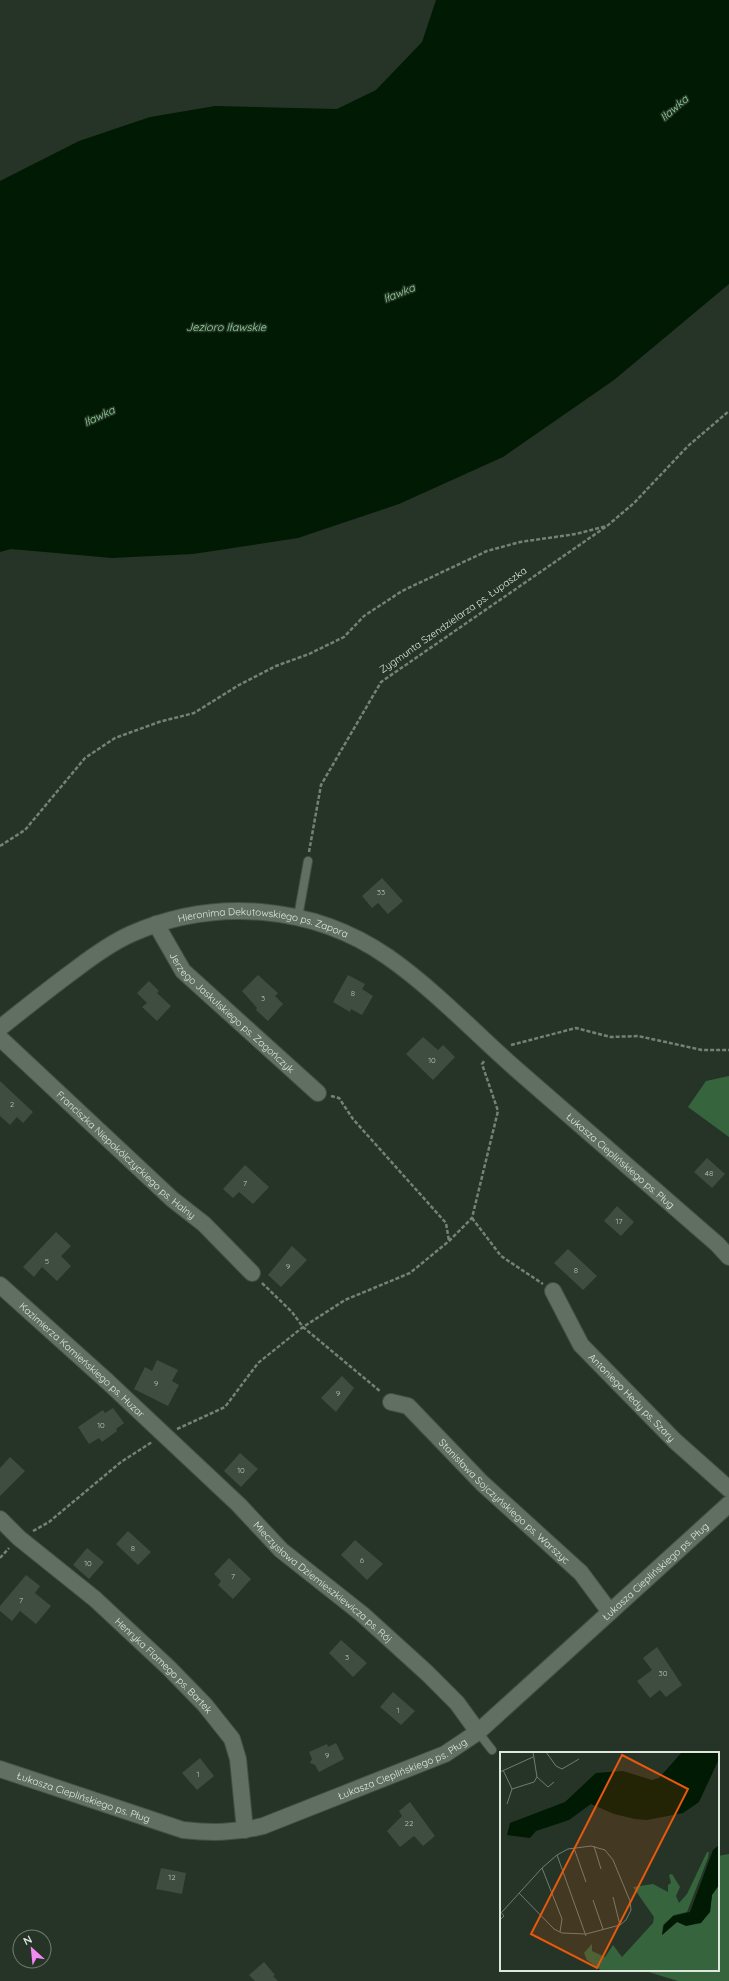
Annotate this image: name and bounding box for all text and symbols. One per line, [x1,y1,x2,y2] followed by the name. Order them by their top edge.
[657,91,692,124] water label: Iławka
[381,280,418,306] water label: Iławka
[186,320,267,334] water label: Jezioro Iławskie
[81,402,118,429] water label: Iławka
[377,564,529,676] street label: Zygmunta Szendzielarza ps. Łupaszka
[377,887,385,897] house number: 33
[177,905,351,940] street label: Hieronima Dekutowskiego ps. Zapora
[167,950,298,1075] street label: Jerzego Jaskulskiego ps. Zagończyk
[351,988,355,998] house number: 8
[261,993,265,1003] house number: 3
[428,1055,436,1065] house number: 10
[54,1088,198,1222] street label: Franciszka Niepokólczyckiego ps. Halny
[10,1099,15,1109] house number: 2
[564,1110,678,1211] street label: Łukasza Cieplińskiego ps. Pług
[705,1168,713,1178] house number: 48
[243,1178,247,1188] house number: 7
[615,1216,623,1226] house number: 17
[45,1256,49,1266] house number: 5
[286,1261,291,1271] house number: 9
[574,1265,578,1275] house number: 8
[17,1299,148,1420] street label: Kazimierza Kamieńskiego ps. Huzar
[586,1350,678,1444] street label: Antoniego Hedy ps. Szary
[154,1378,159,1388] house number: 9
[336,1388,341,1398] house number: 9
[97,1420,105,1430] house number: 10
[436,1436,573,1566] street label: Stanisława Sojczyńskiego ps. Warszyc
[237,1465,245,1475] house number: 10
[251,1518,395,1645] street label: Mieczysława Dziemieszkiewicza ps. Rój
[599,1519,711,1623] street label: Łukasza Cieplińskiego ps. Pług
[131,1543,135,1553] house number: 8
[360,1555,365,1565] house number: 6
[84,1558,92,1568] house number: 10
[231,1571,235,1581] house number: 7
[19,1595,23,1605] house number: 7
[112,1614,216,1716] street label: Henryka Flamego ps. Bartek
[345,1652,349,1662] house number: 3
[659,1668,668,1678] house number: 30
[397,1705,400,1715] house number: 1
[336,1735,469,1802] street label: Łukasza Cieplińskiego ps. Pług
[325,1750,330,1760] house number: 9
[500,1752,719,1971] inset map
[15,1769,152,1825] street label: Łukasza Cieplińskiego ps. Pług
[197,1769,200,1779] house number: 1
[405,1818,414,1828] house number: 22
[168,1872,176,1882] house number: 12
[12,1929,52,1969] north arrow
[21,1932,34,1948] text: N

